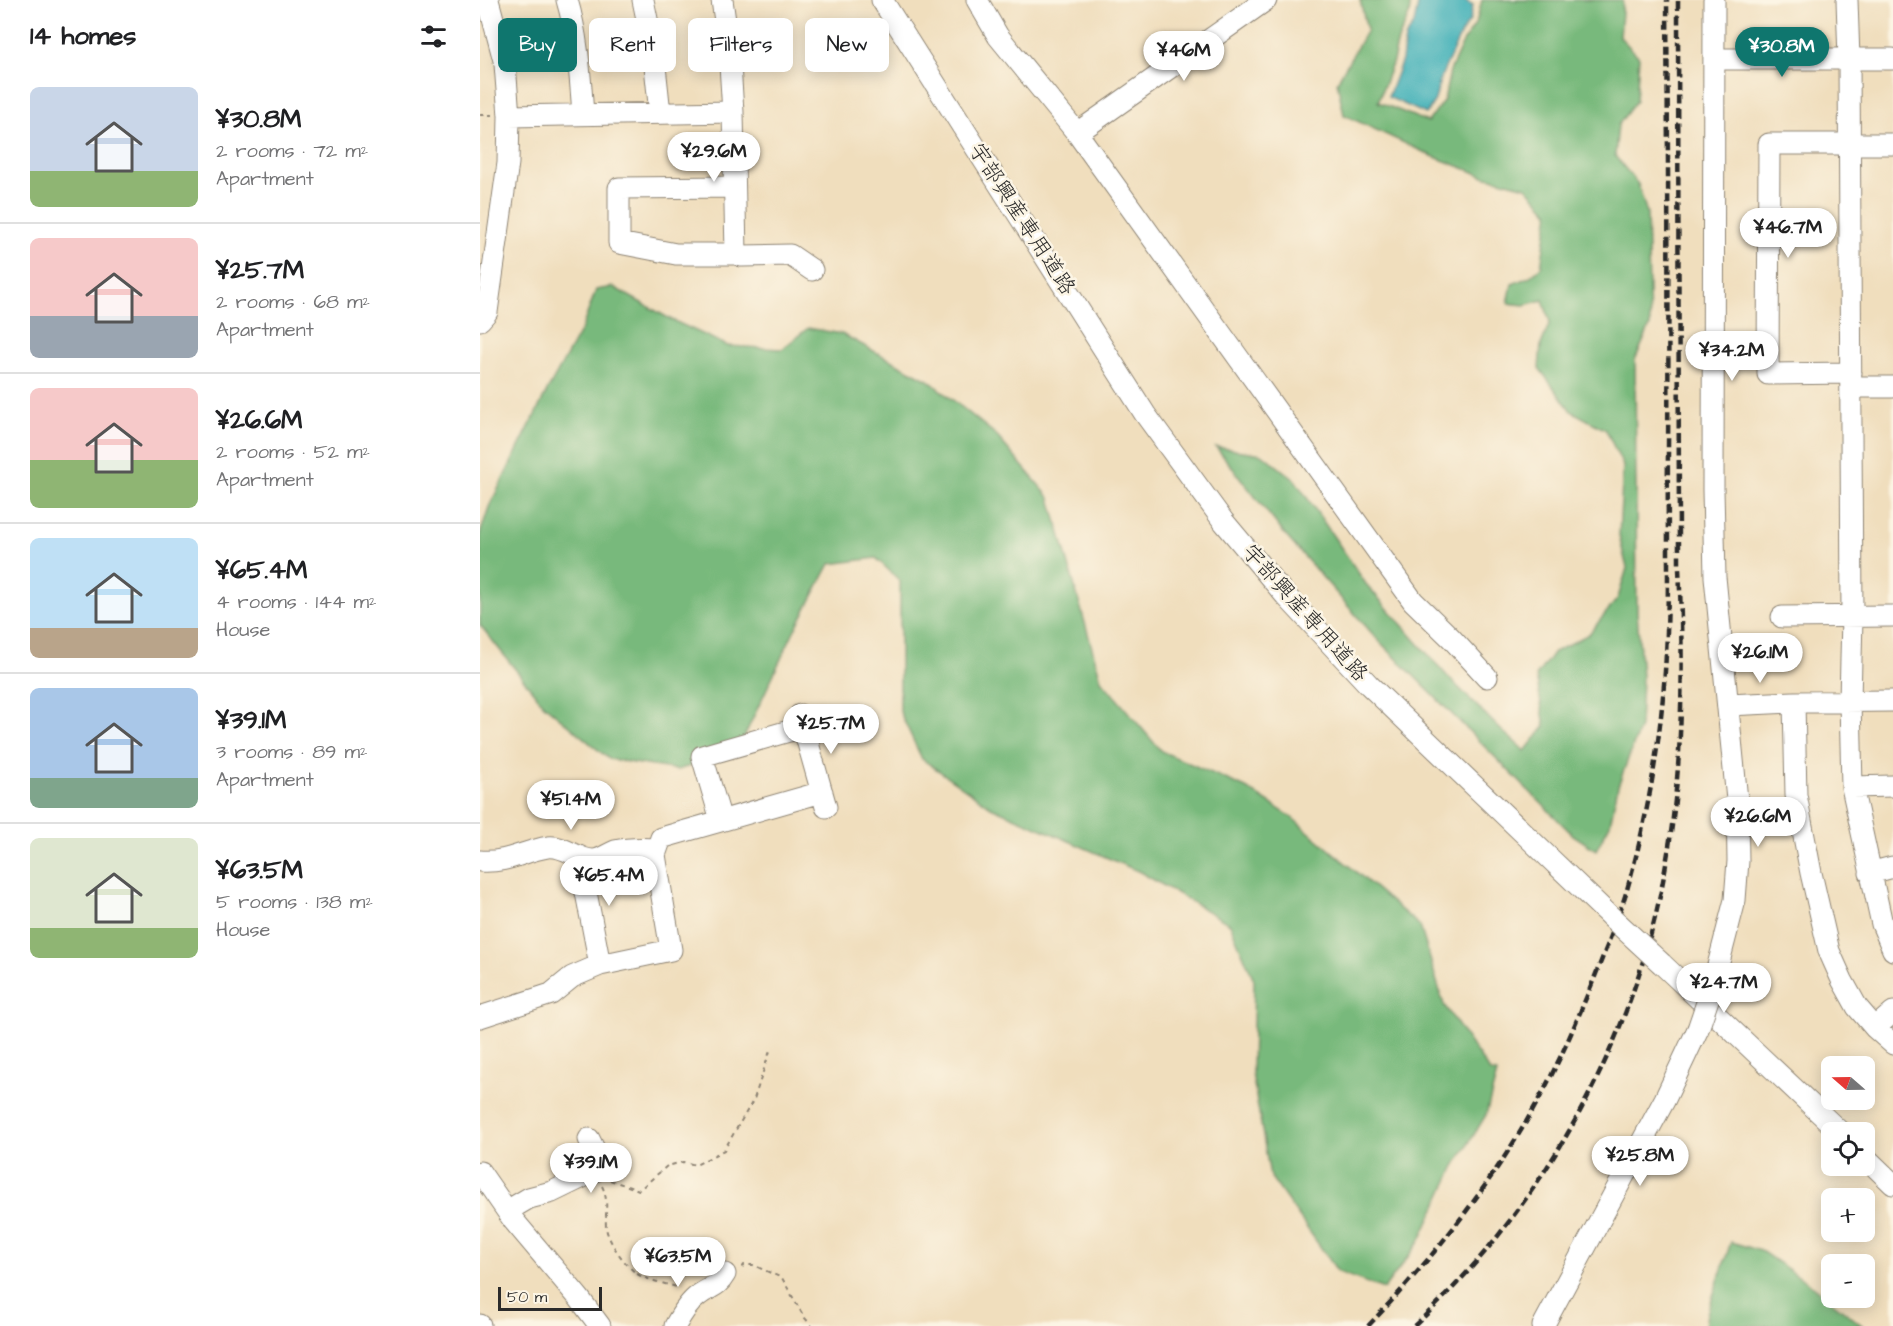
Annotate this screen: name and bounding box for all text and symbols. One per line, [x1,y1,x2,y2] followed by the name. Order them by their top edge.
[30,18,136,54] text: 14 homes
[498,18,577,72] chip: Buy
[589,18,676,72] chip: Rent
[688,18,793,72] chip: Filters
[805,18,889,72] chip: New
[417,20,450,53] icon: filters
[1733,27,1831,78] pin: ¥30.8M
[1148,31,1220,82] pin: ¥46M
[1749,32,1815,60] text: ¥30.8M
[1157,36,1211,64] text: ¥46M
[216,101,302,137] text: ¥30.8M
[78,111,150,183] icon: home
[665,132,763,183] pin: ¥29.6M
[216,137,368,165] text: 2 rooms · 72 m²
[681,137,747,165] text: ¥29.6M
[961,137,1083,301] street label: 宇部興産専用道路
[216,165,314,193] text: Apartment
[1739,208,1837,259] pin: ¥46.7M
[1754,213,1822,241] text: ¥46.7M
[216,252,304,288] text: ¥25.7M
[78,262,150,334] icon: home
[216,288,370,316] text: 2 rooms · 68 m²
[216,316,314,344] text: Apartment
[1683,331,1781,382] pin: ¥34.2M
[1699,336,1765,364] text: ¥34.2M
[216,402,303,438] text: ¥26.6M
[78,412,150,484] icon: home
[216,438,370,466] text: 2 rooms · 52 m²
[216,466,314,494] text: Apartment
[1235,537,1375,689] street label: 宇部興産専用道路
[216,552,307,588] text: ¥65.4M
[78,562,150,634] icon: home
[216,588,376,616] text: 4 rooms · 144 m²
[216,616,270,644] text: House
[1711,633,1809,684] pin: ¥26.1M
[1732,638,1788,666] text: ¥26.1M
[216,702,286,738] text: ¥39.1M
[782,704,880,755] pin: ¥25.7M
[797,709,865,737] text: ¥25.7M
[78,712,150,784] icon: home
[216,738,368,766] text: 3 rooms · 89 m²
[216,766,314,794] text: Apartment
[522,780,620,831] pin: ¥51.4M
[541,785,601,813] text: ¥51.4M
[1709,797,1807,848] pin: ¥26.6M
[1725,802,1791,830] text: ¥26.6M
[216,852,303,888] text: ¥63.5M
[560,856,658,907] pin: ¥65.4M
[574,861,644,889] text: ¥65.4M
[78,862,150,934] icon: home
[216,888,373,916] text: 5 rooms · 138 m²
[216,916,270,944] text: House
[1675,963,1773,1014] pin: ¥24.7M
[1690,968,1758,996] text: ¥24.7M
[1821,1056,1875,1110] north arrow
[1821,1056,1875,1308] map controls
[1821,1122,1875,1176] button: locate
[1591,1136,1689,1187] pin: ¥25.8M
[1606,1141,1674,1169] text: ¥25.8M
[542,1143,640,1194] pin: ¥39.1M
[564,1148,618,1176] text: ¥39.1M
[1821,1188,1875,1242] button: +
[629,1237,727,1288] pin: ¥63.5M
[645,1242,711,1270] text: ¥63.5M
[1821,1254,1875,1308] button: −
[498,1284,602,1312] scale bar
[507,1286,547,1308] text: 50 m

